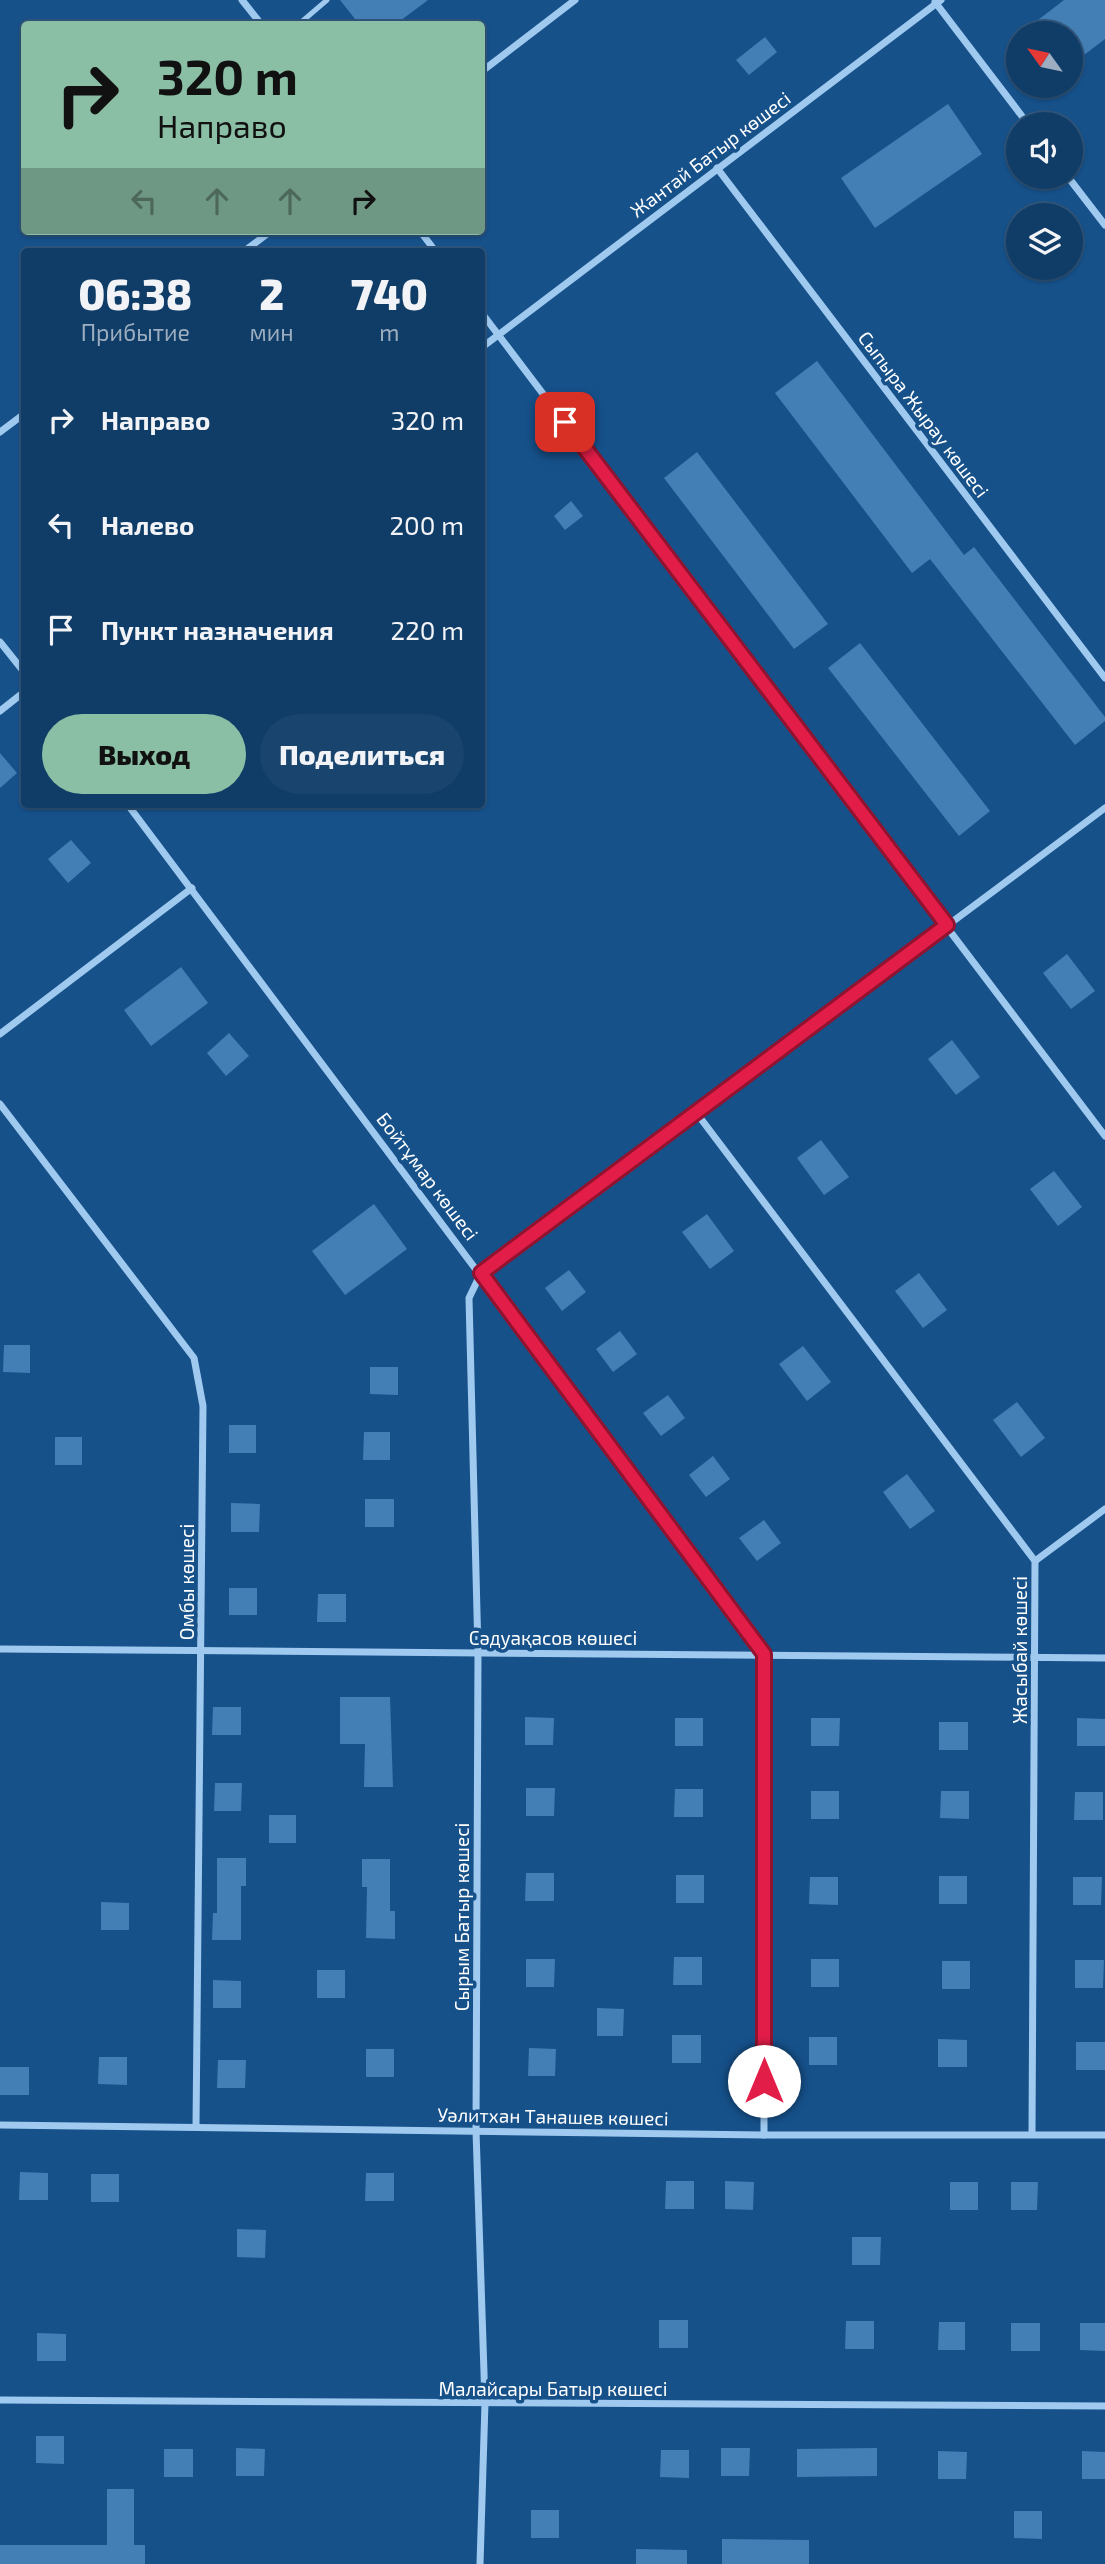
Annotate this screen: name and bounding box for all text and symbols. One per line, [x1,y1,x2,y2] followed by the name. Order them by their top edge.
[1006,21,1083,98] north arrow
[1006,21,1083,280] map controls
[157,46,298,105] text: 320 m
[42,49,133,140] icon: right
[625,86,795,222] street label: Жантай Батыр көшесі
[157,106,287,144] text: Направо
[1006,112,1083,189] button: sound
[125,182,163,220] icon: left
[198,182,236,220] icon: ahead
[271,182,309,220] icon: ahead
[344,182,382,220] icon: right
[1006,203,1083,280] button: layers
[78,268,192,318] text: 06:38
[259,268,284,318] text: 2
[351,268,428,318] text: 740
[81,318,190,346] text: Прибытие
[250,318,294,346] text: мин
[379,318,399,346] text: m
[853,326,994,502] street label: Сыпыра Жырау көшесі
[535,392,595,452] pin
[42,401,80,439] icon: right
[546,403,584,441] icon: arrive
[101,404,210,435] text: Направо
[391,404,464,435] text: 320 m
[42,506,80,544] icon: left
[101,509,194,540] text: Налево
[389,509,464,540] text: 200 m
[42,611,80,649] icon: arrive
[101,614,334,645] text: Пункт назначения
[391,614,464,645] text: 220 m
[42,714,246,794] button: Выход
[260,714,464,794] button: Поделиться
[372,1107,484,1245] street label: Бойтұмар көшесі
[175,1524,198,1640] street label: Омбы көшесі
[1008,1576,1031,1724] street label: Жасыбай көшесі
[469,1626,637,1650] street label: Сәдуақасов көшесі
[450,1823,473,2011] street label: Сырым Батыр көшесі
[727,2044,801,2118] position arrow
[437,2102,669,2130] street label: Уәлитхан Танашев көшесі
[438,2377,668,2400] street label: Малайсары Батыр көшесі

